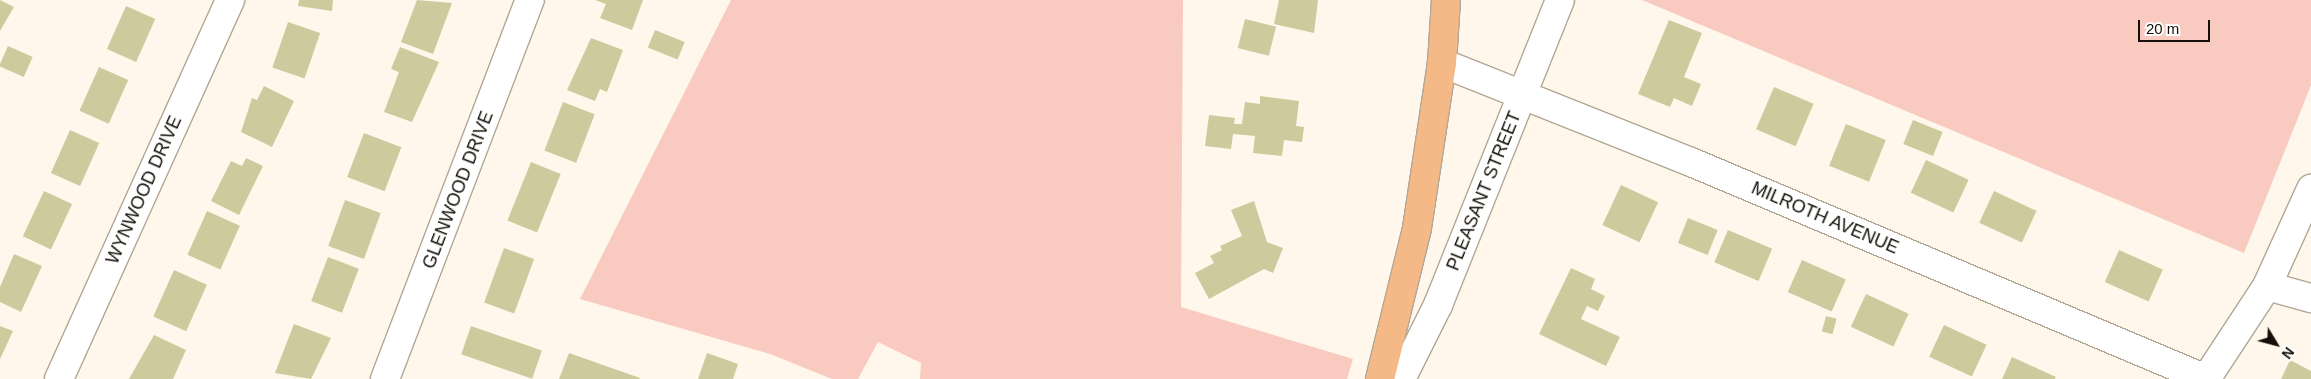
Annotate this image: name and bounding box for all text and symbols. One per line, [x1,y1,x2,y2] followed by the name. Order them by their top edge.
[2141,10,2214,42] scale bar
[2146,20,2179,37] text: 20 m
[418,108,498,272] street label: GLENWOOD DRIVE
[1442,108,1526,274] street label: PLEASANT STREET
[102,113,186,267] street label: WYNWOOD DRIVE
[1748,177,1902,259] street label: MILROTH AVENUE
[2251,319,2301,369] north arrow
[2279,344,2297,362] text: N

